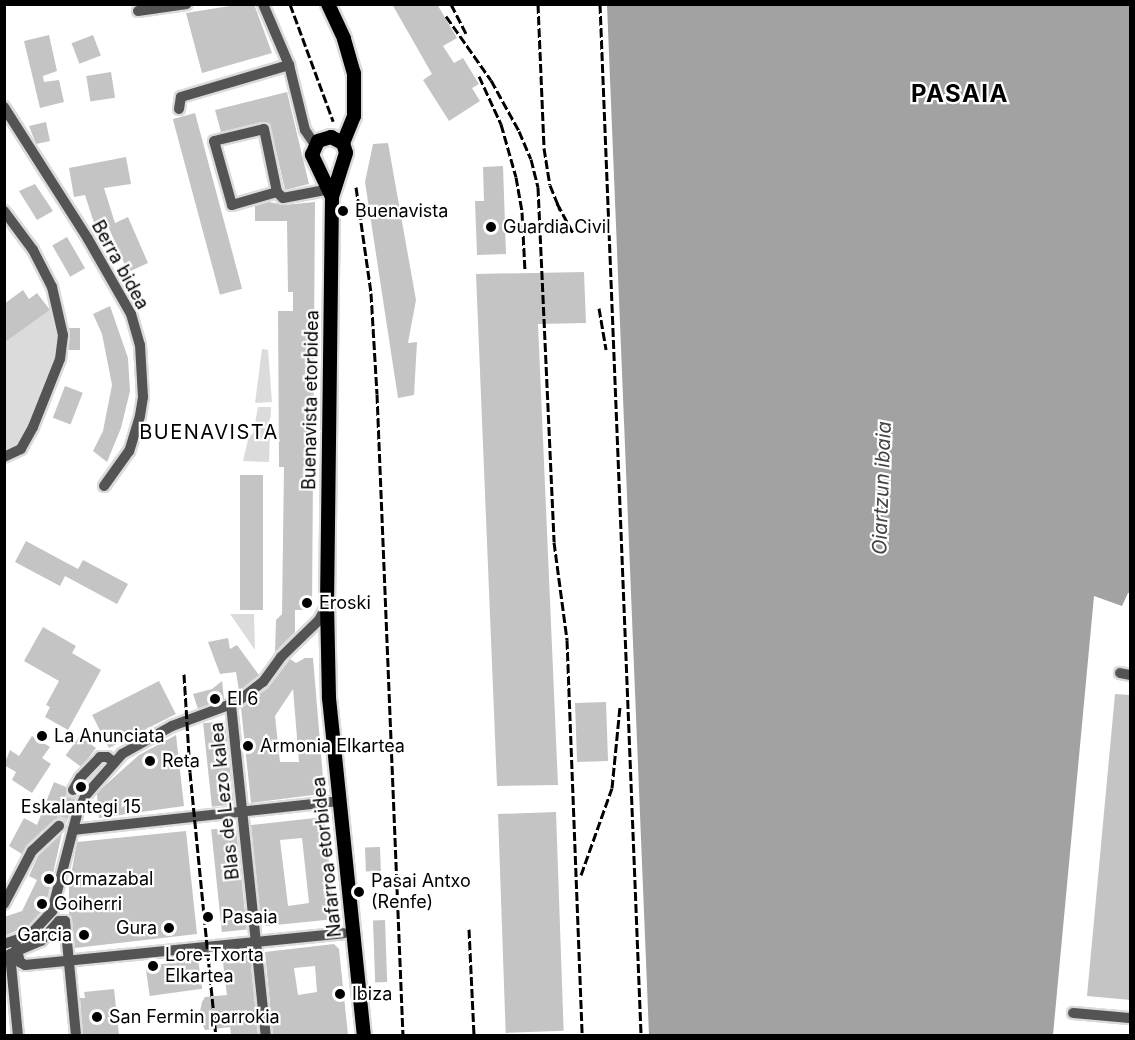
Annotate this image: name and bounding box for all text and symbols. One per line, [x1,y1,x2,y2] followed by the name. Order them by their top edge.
[911,80,1009,108] district label: PASAIA
[355,200,448,222] place label: Buenavista
[336,204,350,218] marker: Buenavista
[503,216,611,238] place label: Guardia Civil
[87,217,153,313] street label: Berra bidea
[484,220,498,234] marker: Guardia Civil
[299,310,323,490] street label: Buenavista etorbidea
[139,420,279,444] district label: BUENAVISTA
[868,421,896,555] water label: Oiartzun ibaia
[319,592,371,614] place label: Eroski
[300,596,314,610] marker: Eroski
[227,688,258,710] place label: El 6
[208,692,222,706] marker: El 6
[206,721,244,881] street label: Blas de Lezo kalea
[54,725,165,747] place label: La Anunciata
[35,729,49,743] marker: La Anunciata
[260,735,405,757] place label: Armonia Elkartea
[241,739,255,753] marker: Armonia Elkartea
[162,750,200,772] place label: Reta
[143,754,157,768] marker: Reta
[308,776,346,938] street label: Nafarroa etorbidea
[74,780,88,794] marker: Eskalantegi 15
[21,796,141,818] place label: Eskalantegi 15
[61,868,153,890] place label: Ormazabal
[371,871,471,914] place label: Pasai Antxo (Renfe)
[42,872,56,886] marker: Ormazabal
[352,885,366,899] marker: Pasai Antxo (Renfe)
[54,893,122,915] place label: Goiherri
[35,897,49,911] marker: Goiherri
[222,906,278,928] place label: Pasaia
[199,908,217,926] marker: Pasaia
[116,917,157,939] place label: Gura
[162,921,176,935] marker: Gura
[17,924,72,946] place label: Garcia
[77,928,91,942] marker: Garcia
[165,945,264,988] place label: Lore-Txorta Elkartea
[146,959,160,973] marker: Lore-Txorta Elkartea
[352,983,392,1005] place label: Ibiza
[333,987,347,1001] marker: Ibiza
[109,1006,280,1028] place label: San Fermin parrokia
[90,1010,104,1024] marker: San Fermin parrokia

